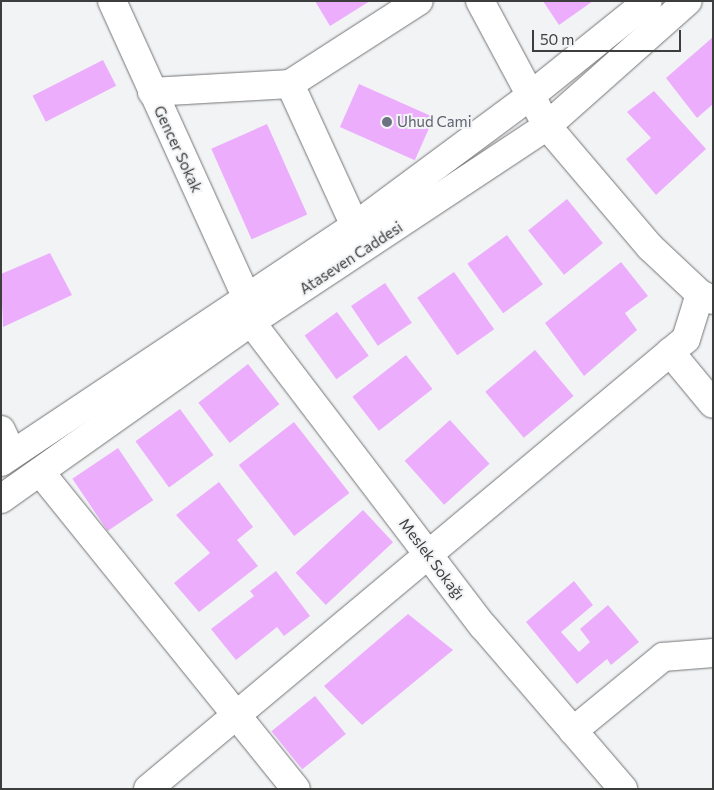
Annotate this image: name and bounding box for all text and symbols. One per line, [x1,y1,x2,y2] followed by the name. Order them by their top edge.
[534,20,683,52] scale bar
[540,30,574,48] text: 50 m
[150,103,206,195] street label: Gencer Sokak
[397,113,472,131] place label: Uhud Cami
[381,116,393,128] marker: Uhud Cami
[296,218,406,298] street label: Ataseven Caddesi
[395,515,469,603] street label: Meslek Sokağı

